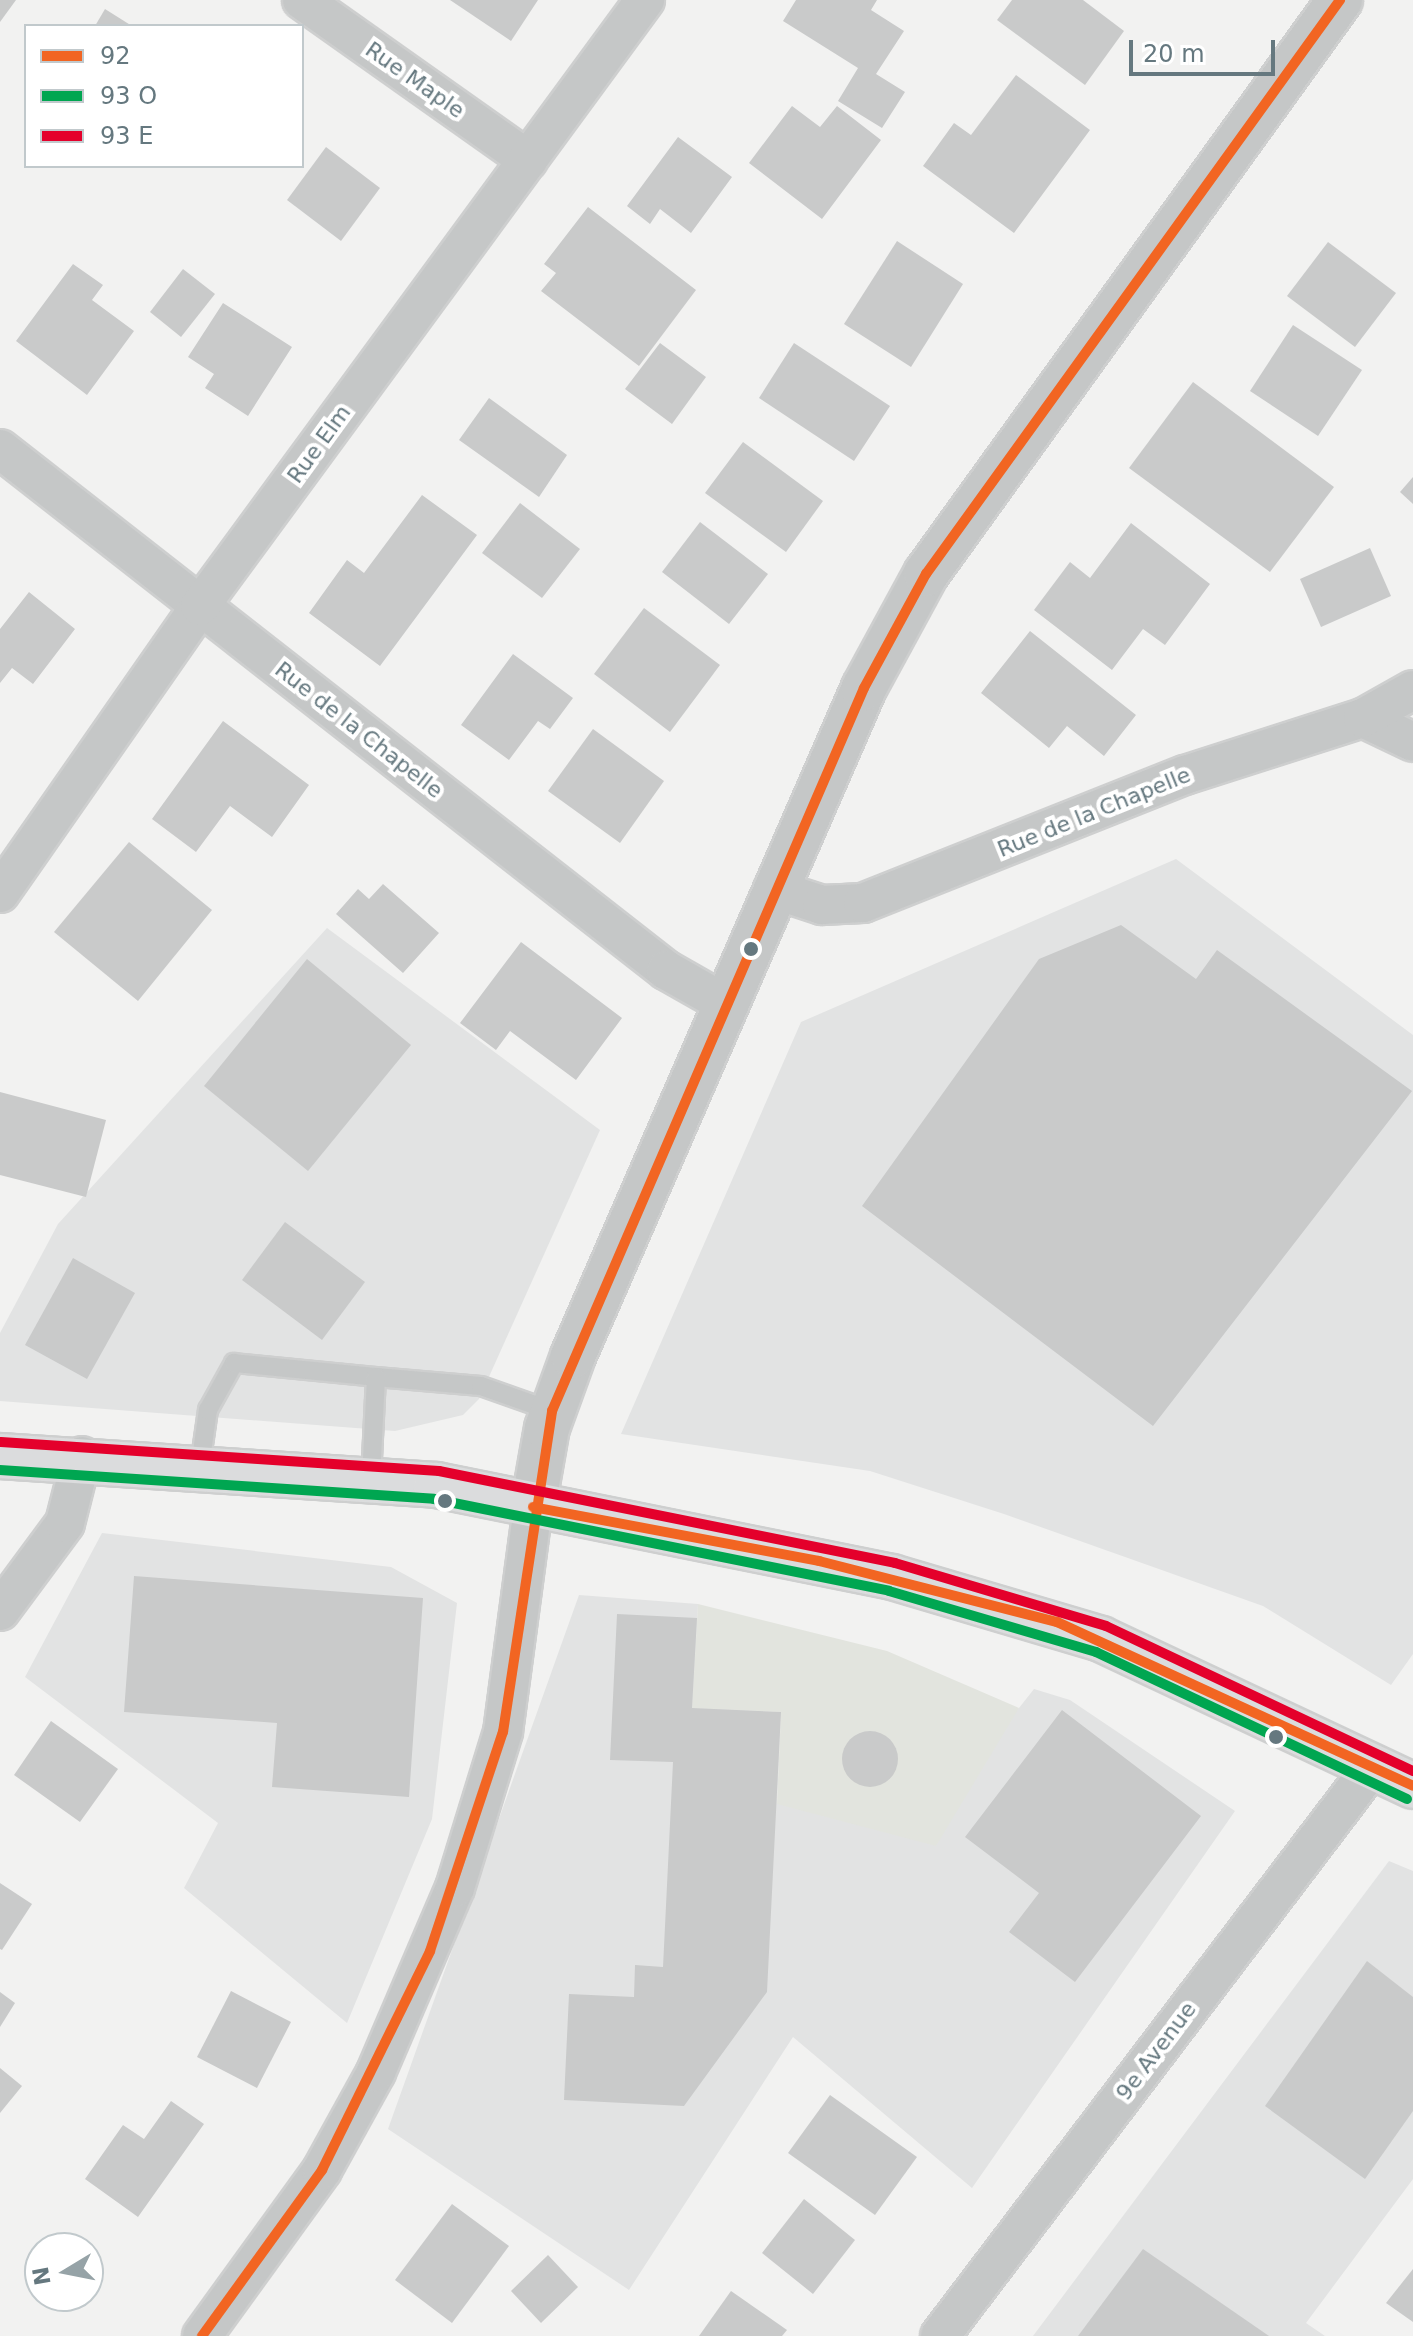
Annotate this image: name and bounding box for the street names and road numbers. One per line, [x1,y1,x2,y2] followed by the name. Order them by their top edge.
[360,36,470,124] street label: Rue Maple
[282,400,356,488] street label: Rue Elm
[270,656,448,804] street label: Rue de la Chapelle
[994,761,1194,863] street label: Rue de la Chapelle
[1110,1997,1202,2105] street label: 9e Avenue

